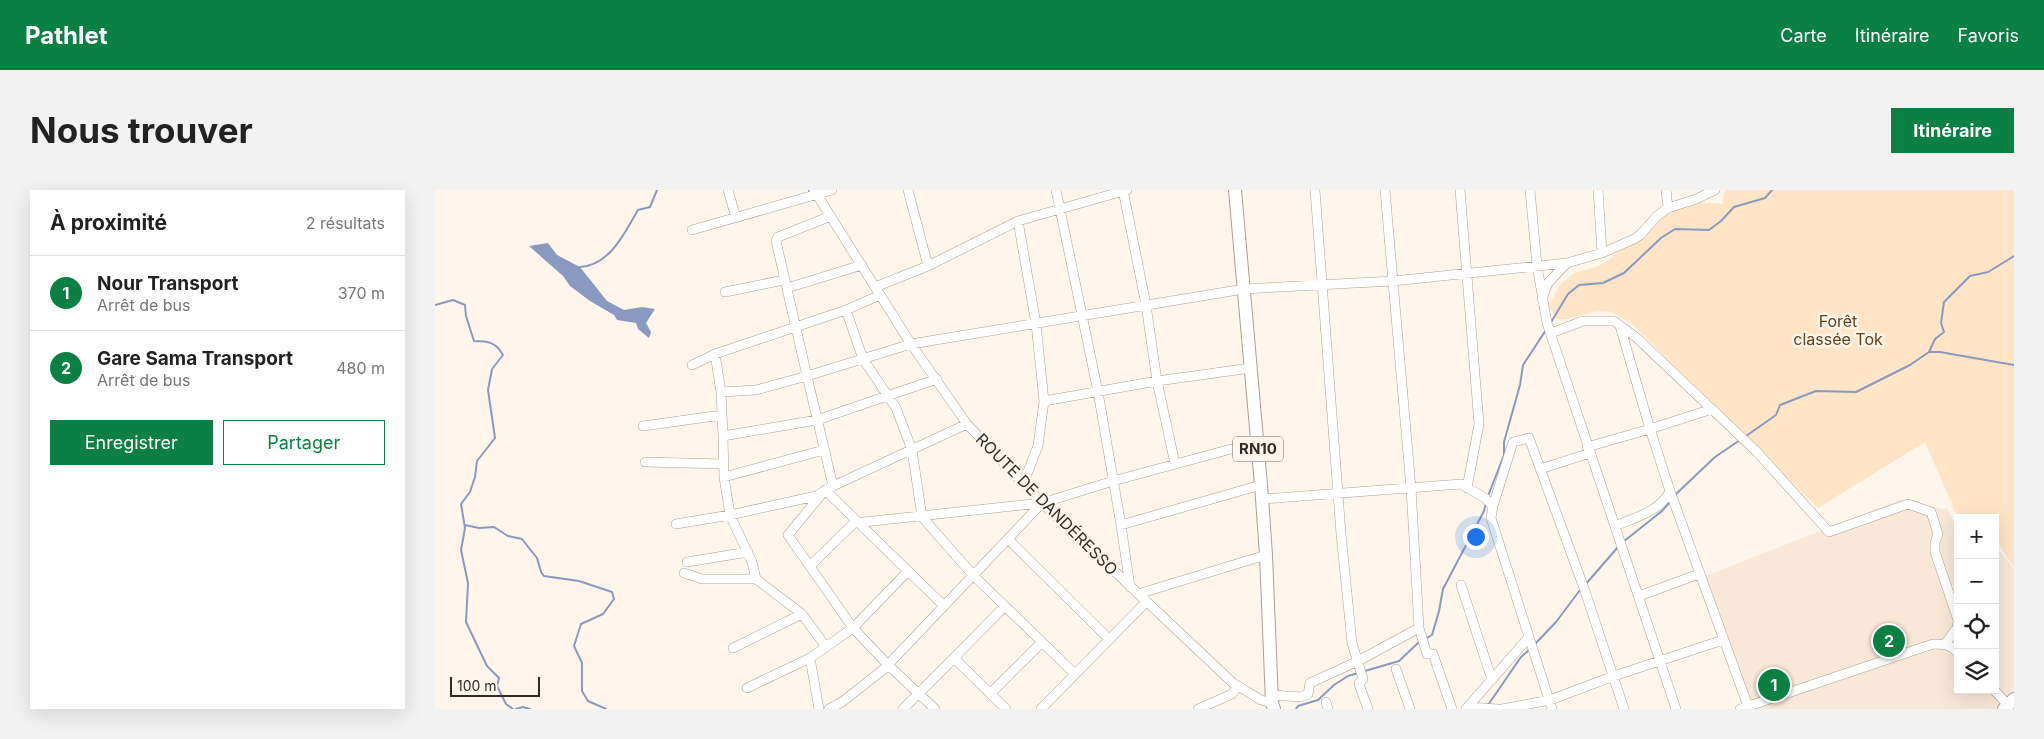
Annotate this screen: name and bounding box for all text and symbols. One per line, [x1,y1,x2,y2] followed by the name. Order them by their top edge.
[25,21,108,50] text: Pathlet
[1780,25,1827,46] text: Carte
[1855,25,1929,46] text: Itinéraire
[1957,25,2019,46] text: Favoris
[1891,108,2014,153] button: Itinéraire
[30,109,253,151] text: Nous trouver
[50,210,167,235] text: À proximité
[306,213,385,233] text: 2 résultats
[97,272,238,295] text: Nour Transport
[63,283,69,303] text: 1
[338,283,385,303] text: 370 m
[97,295,190,315] text: Arrêt de bus
[1793,311,1883,349] park label: Forêt classée Tok
[97,347,293,370] text: Gare Sama Transport
[61,358,71,378] text: 2
[336,358,385,378] text: 480 m
[97,370,190,390] text: Arrêt de bus
[50,420,213,465] button: Enregistrer
[223,420,385,465] button: Partager
[972,429,1122,579] street label: ROUTE DE DANDÉRESSO
[1233,436,1283,462] road number: RN10
[1954,514,1999,694] map controls
[1954,514,1999,559] button: +
[1463,524,1489,550] your location
[1954,559,1999,604] button: −
[1954,604,1999,649] button: locate
[1873,622,1905,660] pin: 2
[1954,649,1999,694] button: layers
[1758,666,1790,704] pin: 1
[450,674,540,697] scale bar
[457,677,497,694] text: 100 m

